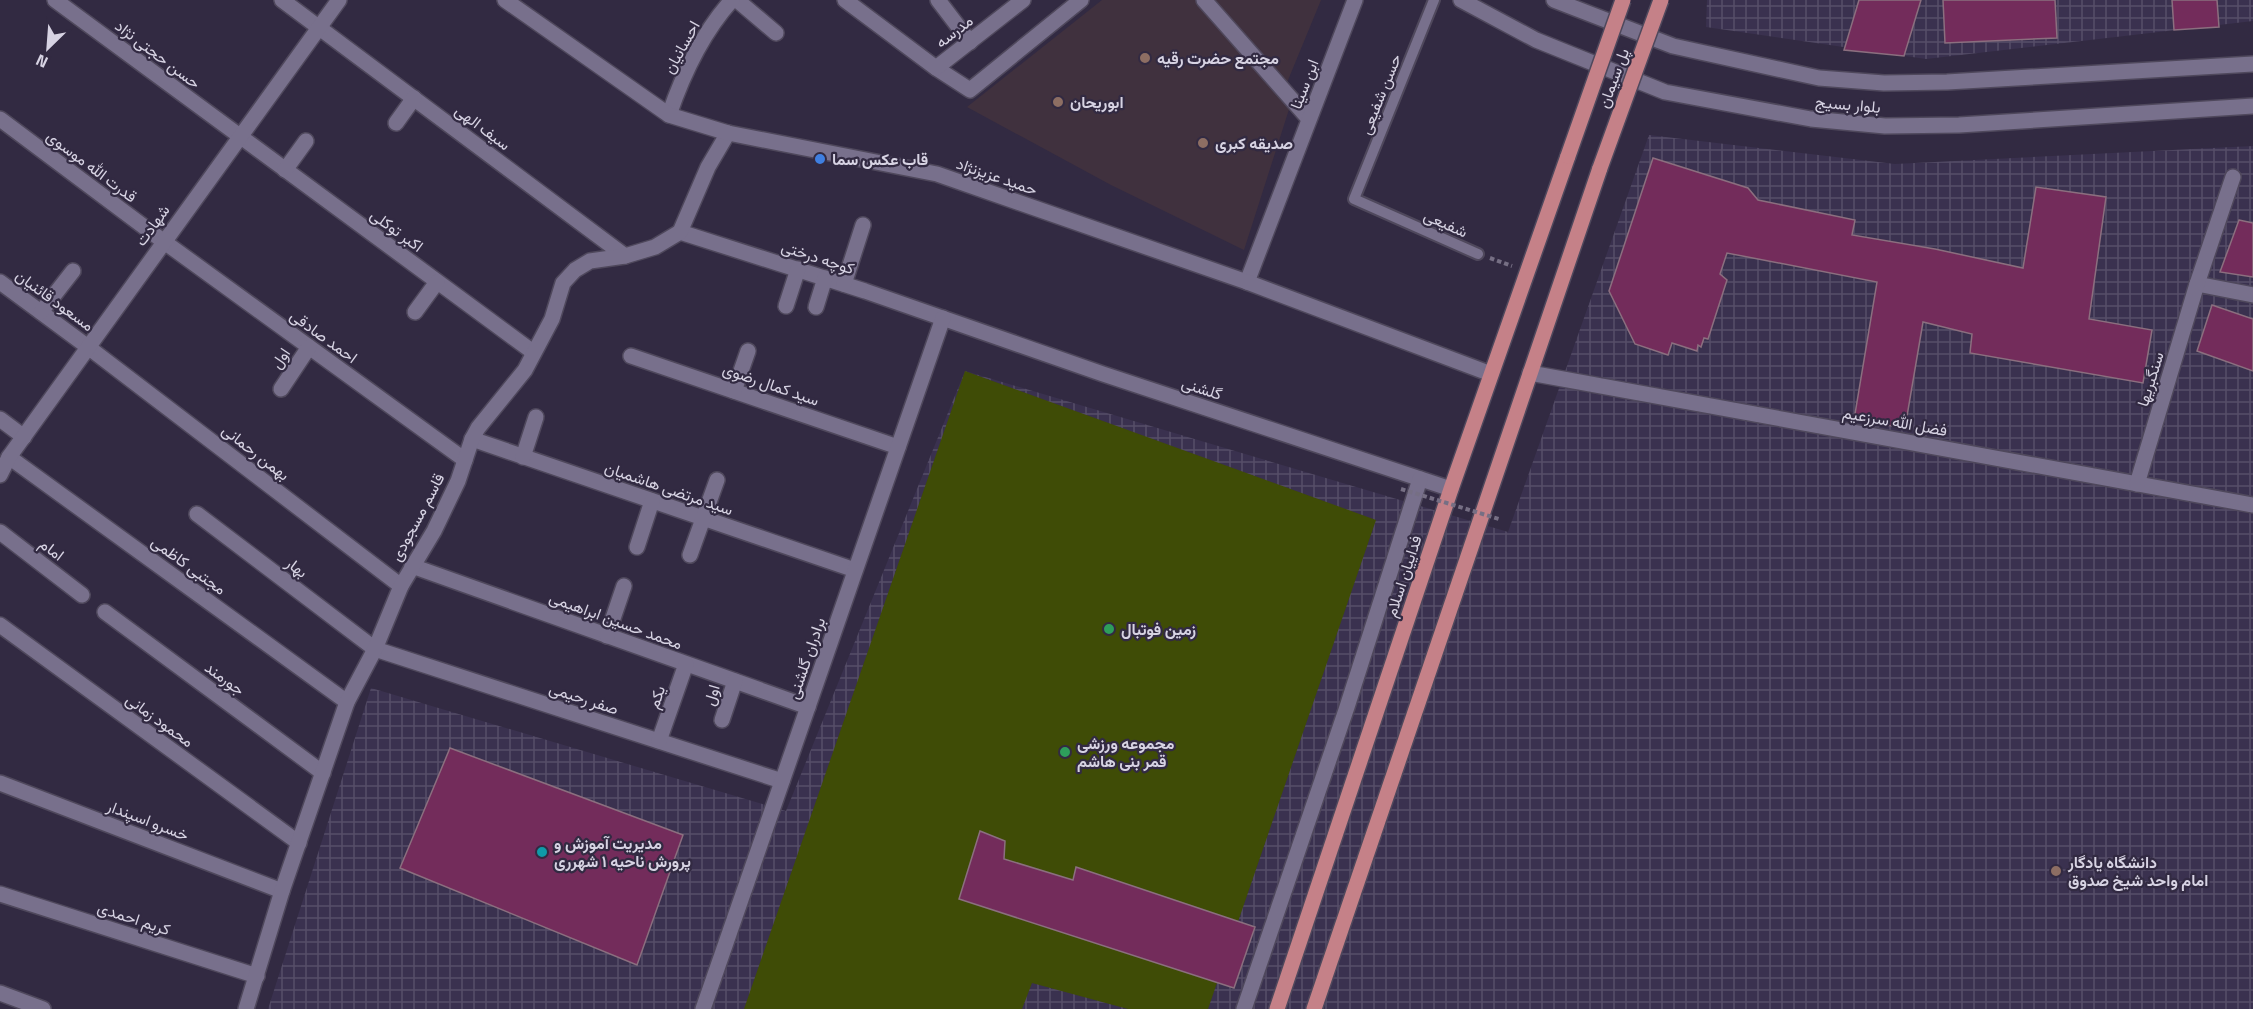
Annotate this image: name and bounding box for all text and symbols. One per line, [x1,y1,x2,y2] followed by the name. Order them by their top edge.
[930,9,978,53] street label: مدرسه
[110,14,206,94] street label: حسن حجتی نژاد
[657,16,705,78] street label: احسانیان
[18,18,78,78] north arrow
[1591,45,1635,111] street label: پل سیمان
[1157,46,1279,70] place label: مجتمع حضرت رقیه
[32,48,52,75] text: N
[1353,50,1407,138] street label: حسن شفیعی
[1138,51,1152,65] marker: مجتمع حضرت رقیه
[1284,56,1324,112] street label: ابن سینا
[1814,89,1882,119] street label: بلوار بسیج
[1070,90,1124,114] place label: ابوریحان
[1051,95,1065,109] marker: ابوریحان
[450,98,516,156] street label: سیف الهی
[42,124,142,208] street label: قدرت الله موسوی
[1215,131,1293,155] place label: صدیقه کبری
[1196,136,1210,150] marker: صدیقه کبری
[832,147,928,171] place label: قاب عکس سما
[953,151,1041,201] street label: حمید عزیزنژاد
[813,152,827,166] marker: قاب عکس سما
[129,199,175,251] street label: شهادت
[365,202,429,258] street label: اکبر توکلی
[1420,203,1472,243] street label: شفیعی
[778,234,858,280] street label: کوچه درختی
[11,263,99,337] street label: مسعود قائنیان
[285,303,363,369] street label: احمد صادقی
[264,343,296,373] street label: اول
[2130,349,2170,409] street label: سنگبریها
[719,356,823,412] street label: سید کمال رضوی
[1179,370,1225,406] street label: گلشنی
[1841,400,1949,442] street label: فضل الله سرزعیم
[217,418,295,486] street label: بهمن رحمانی
[601,455,737,521] street label: سید مرتضی هاشمیان
[384,469,450,565] street label: قاسم مسجودی
[147,530,231,600] street label: مجتبی کاظمی
[34,532,70,566] street label: امام
[1378,532,1428,620] street label: فداییان اسلام
[280,550,313,583] street label: بهار
[546,585,686,655] street label: محمد حسین ابراهیمی
[781,614,831,702] street label: برادران گلشنی
[1121,617,1196,641] place label: زمین فوتبال
[1102,622,1116,636] marker: زمین فوتبال
[200,655,250,701] street label: جورمند
[546,676,622,720] street label: صفر رحیمی
[696,681,726,709] street label: اول
[641,682,671,712] street label: یکم
[121,687,199,753] street label: محمود زمانی
[1077,731,1175,773] place label: مجموعه ورزشی قمر بنی هاشم
[1058,745,1072,759] marker: مجموعه ورزشی قمر بنی هاشم
[103,793,193,847] street label: خسرو اسپندار
[554,831,691,873] place label: مدیریت آموزش و پرورش ناحیه ۱ شهرری
[535,845,549,859] marker: مدیریت آموزش و پرورش ناحیه ۱ شهرری
[2067,850,2208,892] place label: دانشگاه یادگار امام واحد شیخ صدوق
[2049,864,2063,878] marker: دانشگاه یادگار امام واحد شیخ صدوق
[94,895,174,941] street label: کریم احمدی

